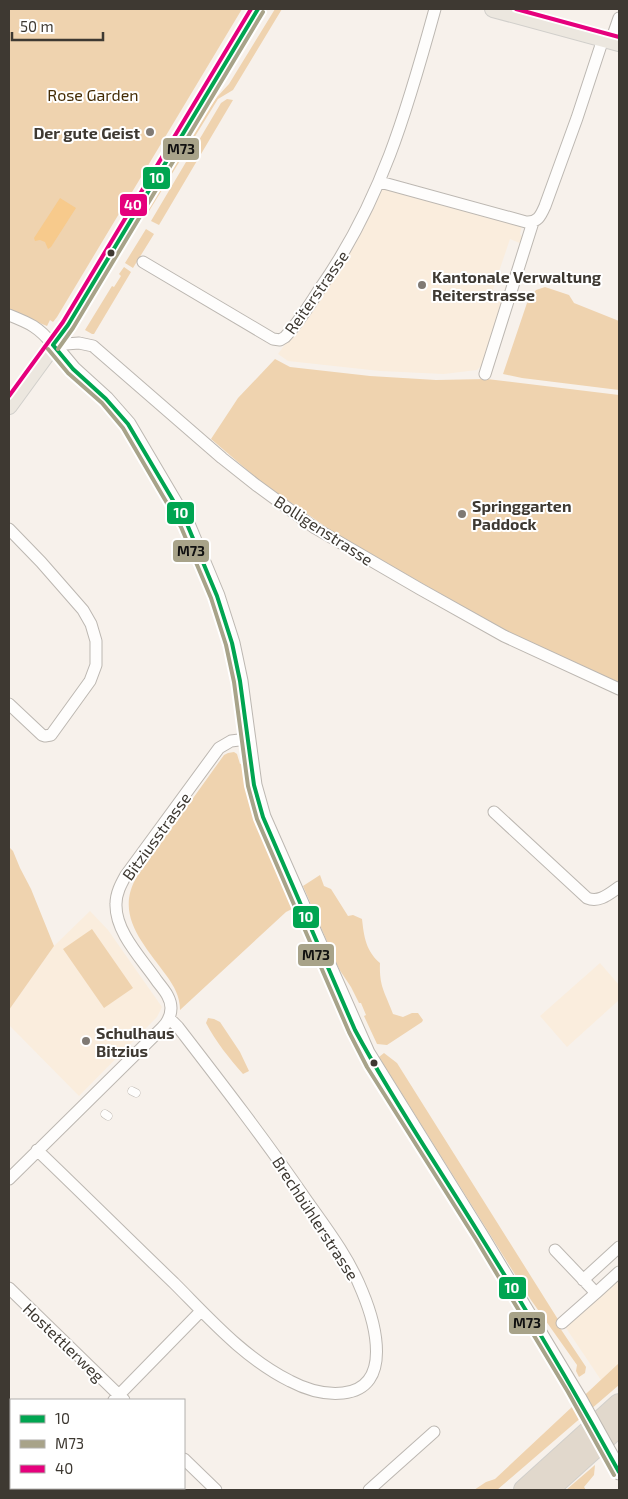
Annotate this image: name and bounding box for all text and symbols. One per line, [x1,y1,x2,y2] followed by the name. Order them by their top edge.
[12,10,104,42] scale bar
[20,17,54,35] text: 50 m
[47,85,139,104] park label: Rose Garden
[33,123,140,142] place label: Der gute Geist
[144,126,156,138] marker: Der gute Geist
[162,137,200,161] line badge: M73
[167,140,195,157] text: M73
[142,166,171,190] line badge: 10
[150,169,165,186] text: 10
[119,193,148,217] line badge: 40
[124,196,142,213] text: 40
[280,247,352,337] street label: Reiterstrasse
[106,248,116,258] unlabelled marker
[432,267,602,304] place label: Kantonale Verwaltung Reiterstrasse
[416,279,428,291] marker: Kantonale Verwaltung Reiterstrasse
[271,491,377,569] street label: Bolligenstrasse
[472,496,572,533] place label: Springgarten Paddock
[166,501,195,525] line badge: 10
[174,504,189,521] text: 10
[456,508,468,520] marker: Springgarten Paddock
[172,539,210,563] line badge: M73
[177,542,205,559] text: M73
[118,788,194,884] street label: Bitziusstrasse
[292,905,320,929] line badge: 10
[299,908,314,925] text: 10
[297,943,335,967] line badge: M73
[302,946,330,963] text: M73
[96,1023,175,1060] place label: Schulhaus Bitzius
[80,1035,92,1047] marker: Schulhaus Bitzius
[369,1058,379,1068] unlabelled marker
[269,1153,363,1283] street label: Brechbühlerstrasse
[498,1276,527,1300] line badge: 10
[505,1279,520,1296] text: 10
[20,1299,108,1385] street label: Hostettlerweg
[508,1311,546,1335] line badge: M73
[513,1314,541,1331] text: M73
[10,1399,185,1489] legend
[55,1409,70,1427] text: 10
[55,1434,84,1452] text: M73
[55,1459,73,1477] text: 40

